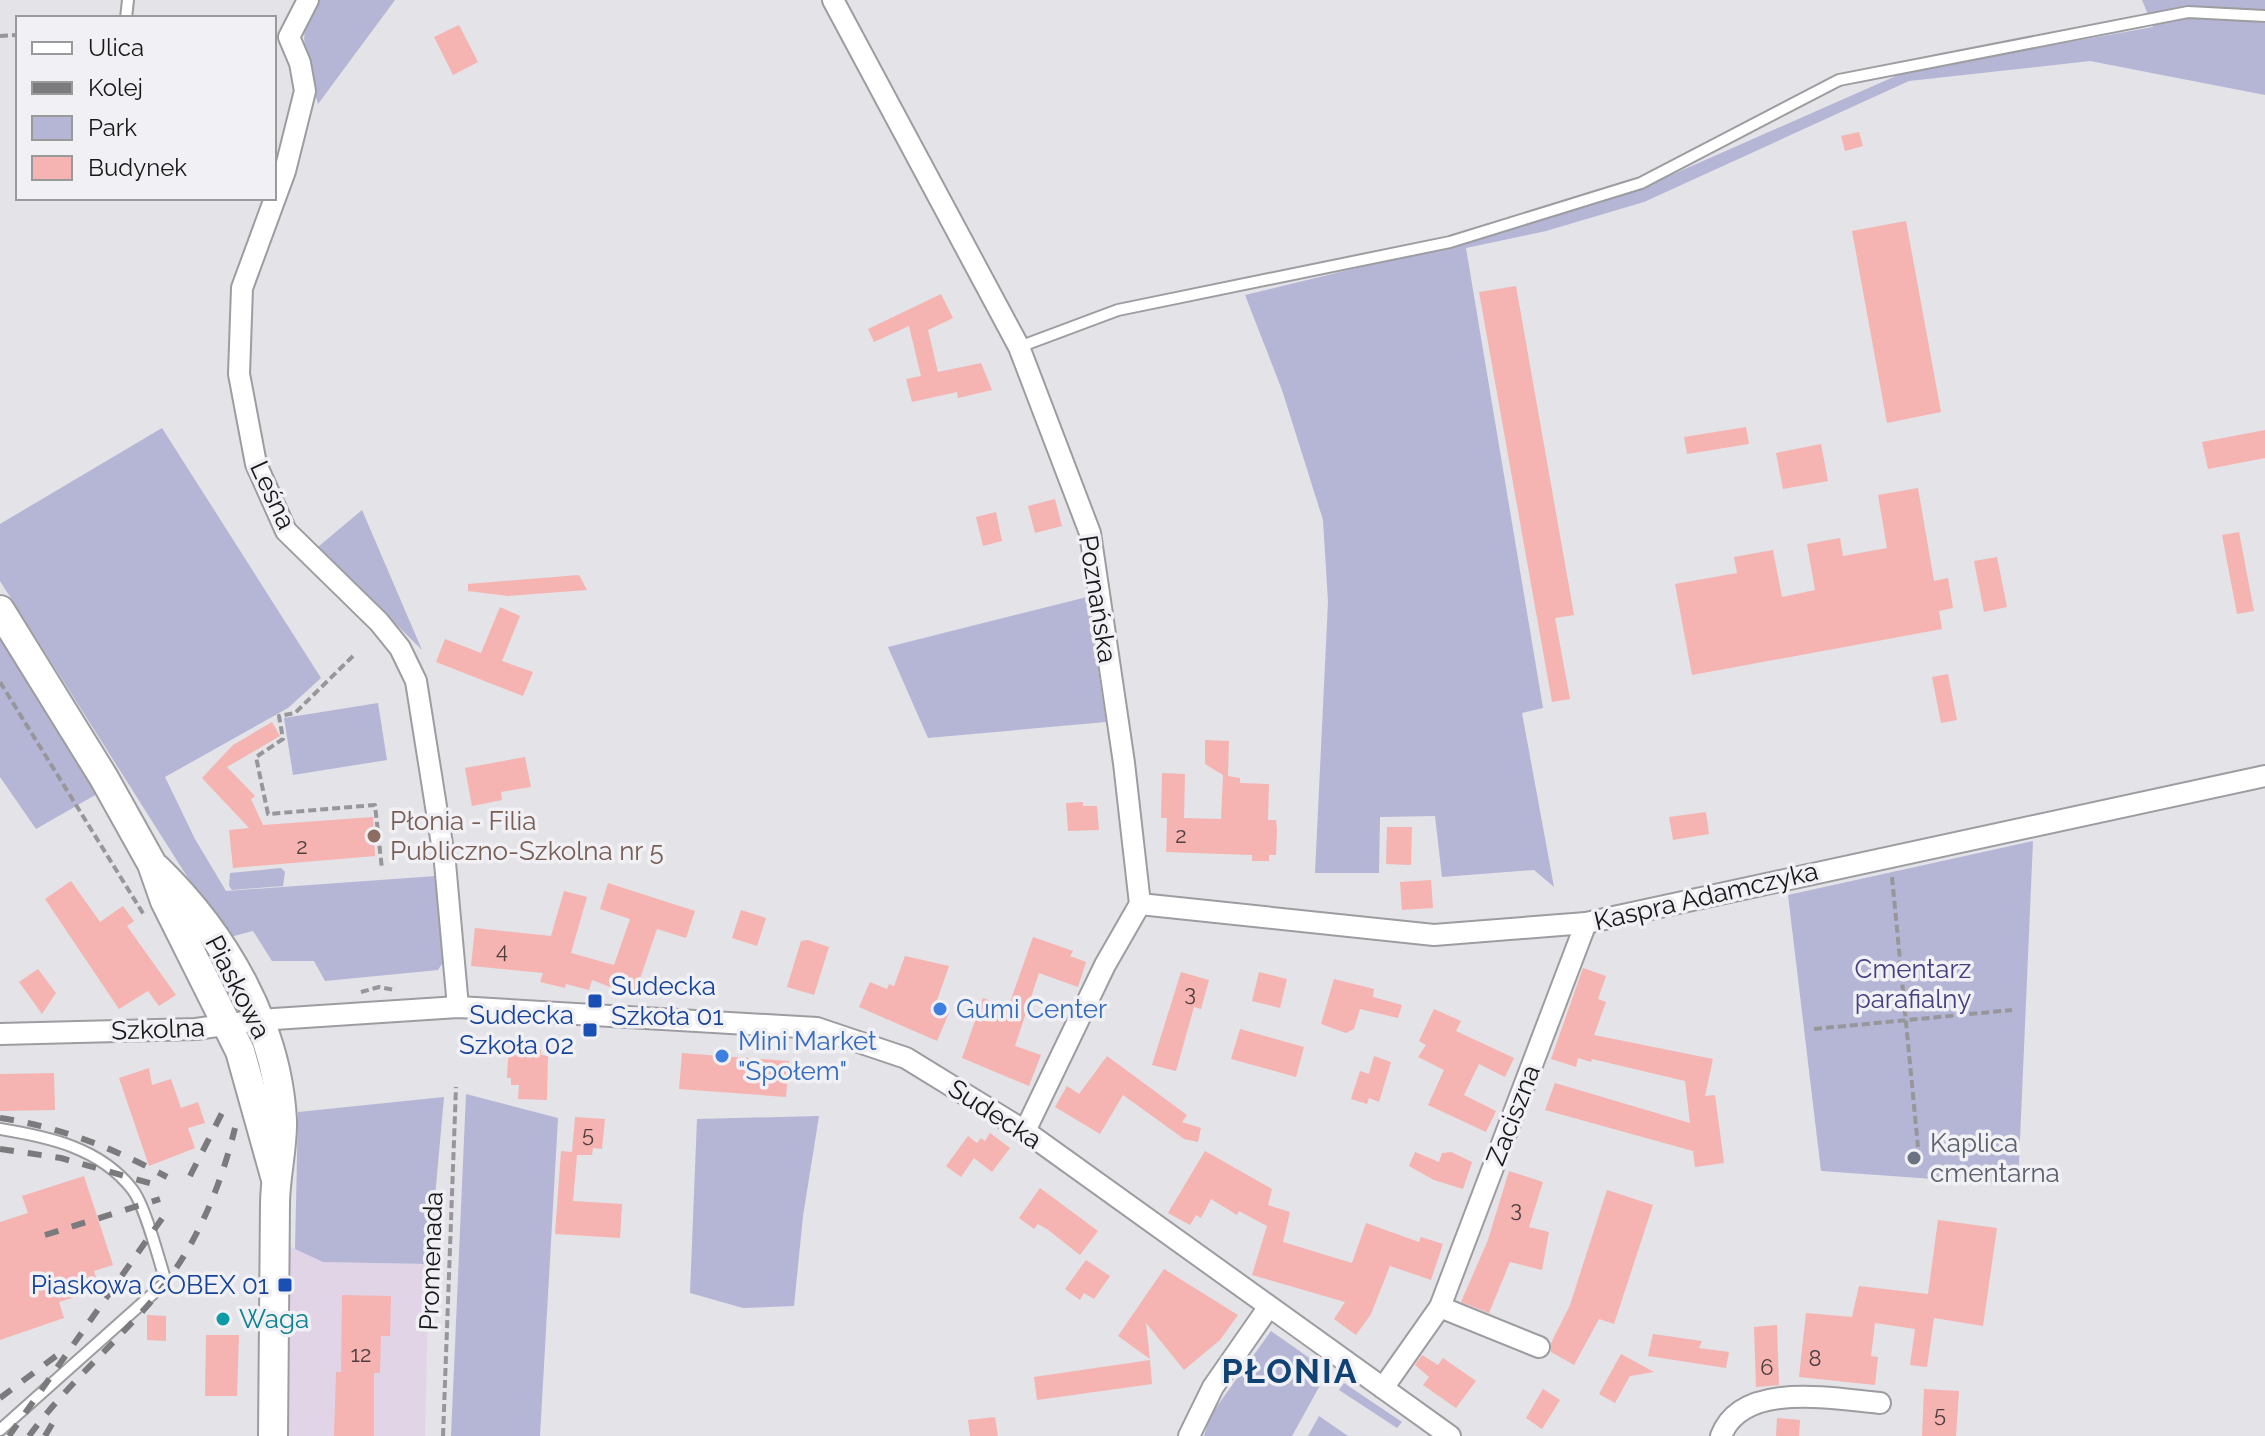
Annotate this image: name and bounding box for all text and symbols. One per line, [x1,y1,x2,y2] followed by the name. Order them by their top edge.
[16,16,276,200] legend
[88,33,144,62] text: Ulica
[88,73,143,102] text: Kolej
[88,113,137,142] text: Park
[88,153,187,182] text: Budynek
[244,456,302,534] street label: Leśna
[1073,533,1123,665] street label: Poznańska
[390,806,664,866] place label: Płonia - Filia Publiczno-Szkolna nr 5
[1175,822,1187,848] house number: 2
[365,827,383,845] marker: Płonia - Filia Publiczno-Szkolna nr 5
[296,833,308,859] house number: 2
[1591,856,1821,936] street label: Kaspra Adamczyka
[199,930,277,1044] street label: Piaskowa
[496,937,508,963] house number: 4
[1855,954,1971,1014] park label: Cmentarz parafialny
[611,971,724,1031] place label: Sudecka Szkoła 01
[1184,980,1196,1006] house number: 3
[586,992,604,1010] marker: Sudecka Szkoła 01
[956,994,1107,1024] place label: Gumi Center
[459,1000,574,1060] place label: Sudecka Szkoła 02
[931,1000,949,1018] marker: Gumi Center
[111,1012,205,1046] street label: Szkolna
[581,1021,599,1039] marker: Sudecka Szkoła 02
[738,1026,877,1086] place label: Mini Market "Społem"
[713,1047,731,1065] marker: Mini Market "Społem"
[1480,1061,1546,1169] street label: Zaciszna
[943,1073,1047,1155] street label: Sudecka
[582,1121,594,1147] house number: 5
[1930,1128,2060,1188] place label: Kaplica cmentarna
[1905,1149,1923,1167] marker: Kaplica cmentarna
[414,1191,448,1331] street label: Promenada
[1510,1196,1522,1222] house number: 3
[31,1270,269,1300] place label: Piaskowa COBEX 01
[276,1276,294,1294] marker: Piaskowa COBEX 01
[239,1304,309,1334] place label: Waga
[214,1310,232,1328] marker: Waga
[351,1341,371,1367] house number: 12
[1808,1345,1822,1371] house number: 8
[1221,1351,1359,1391] district label: PŁONIA
[1760,1354,1774,1380] house number: 6
[1934,1401,1946,1427] house number: 5

